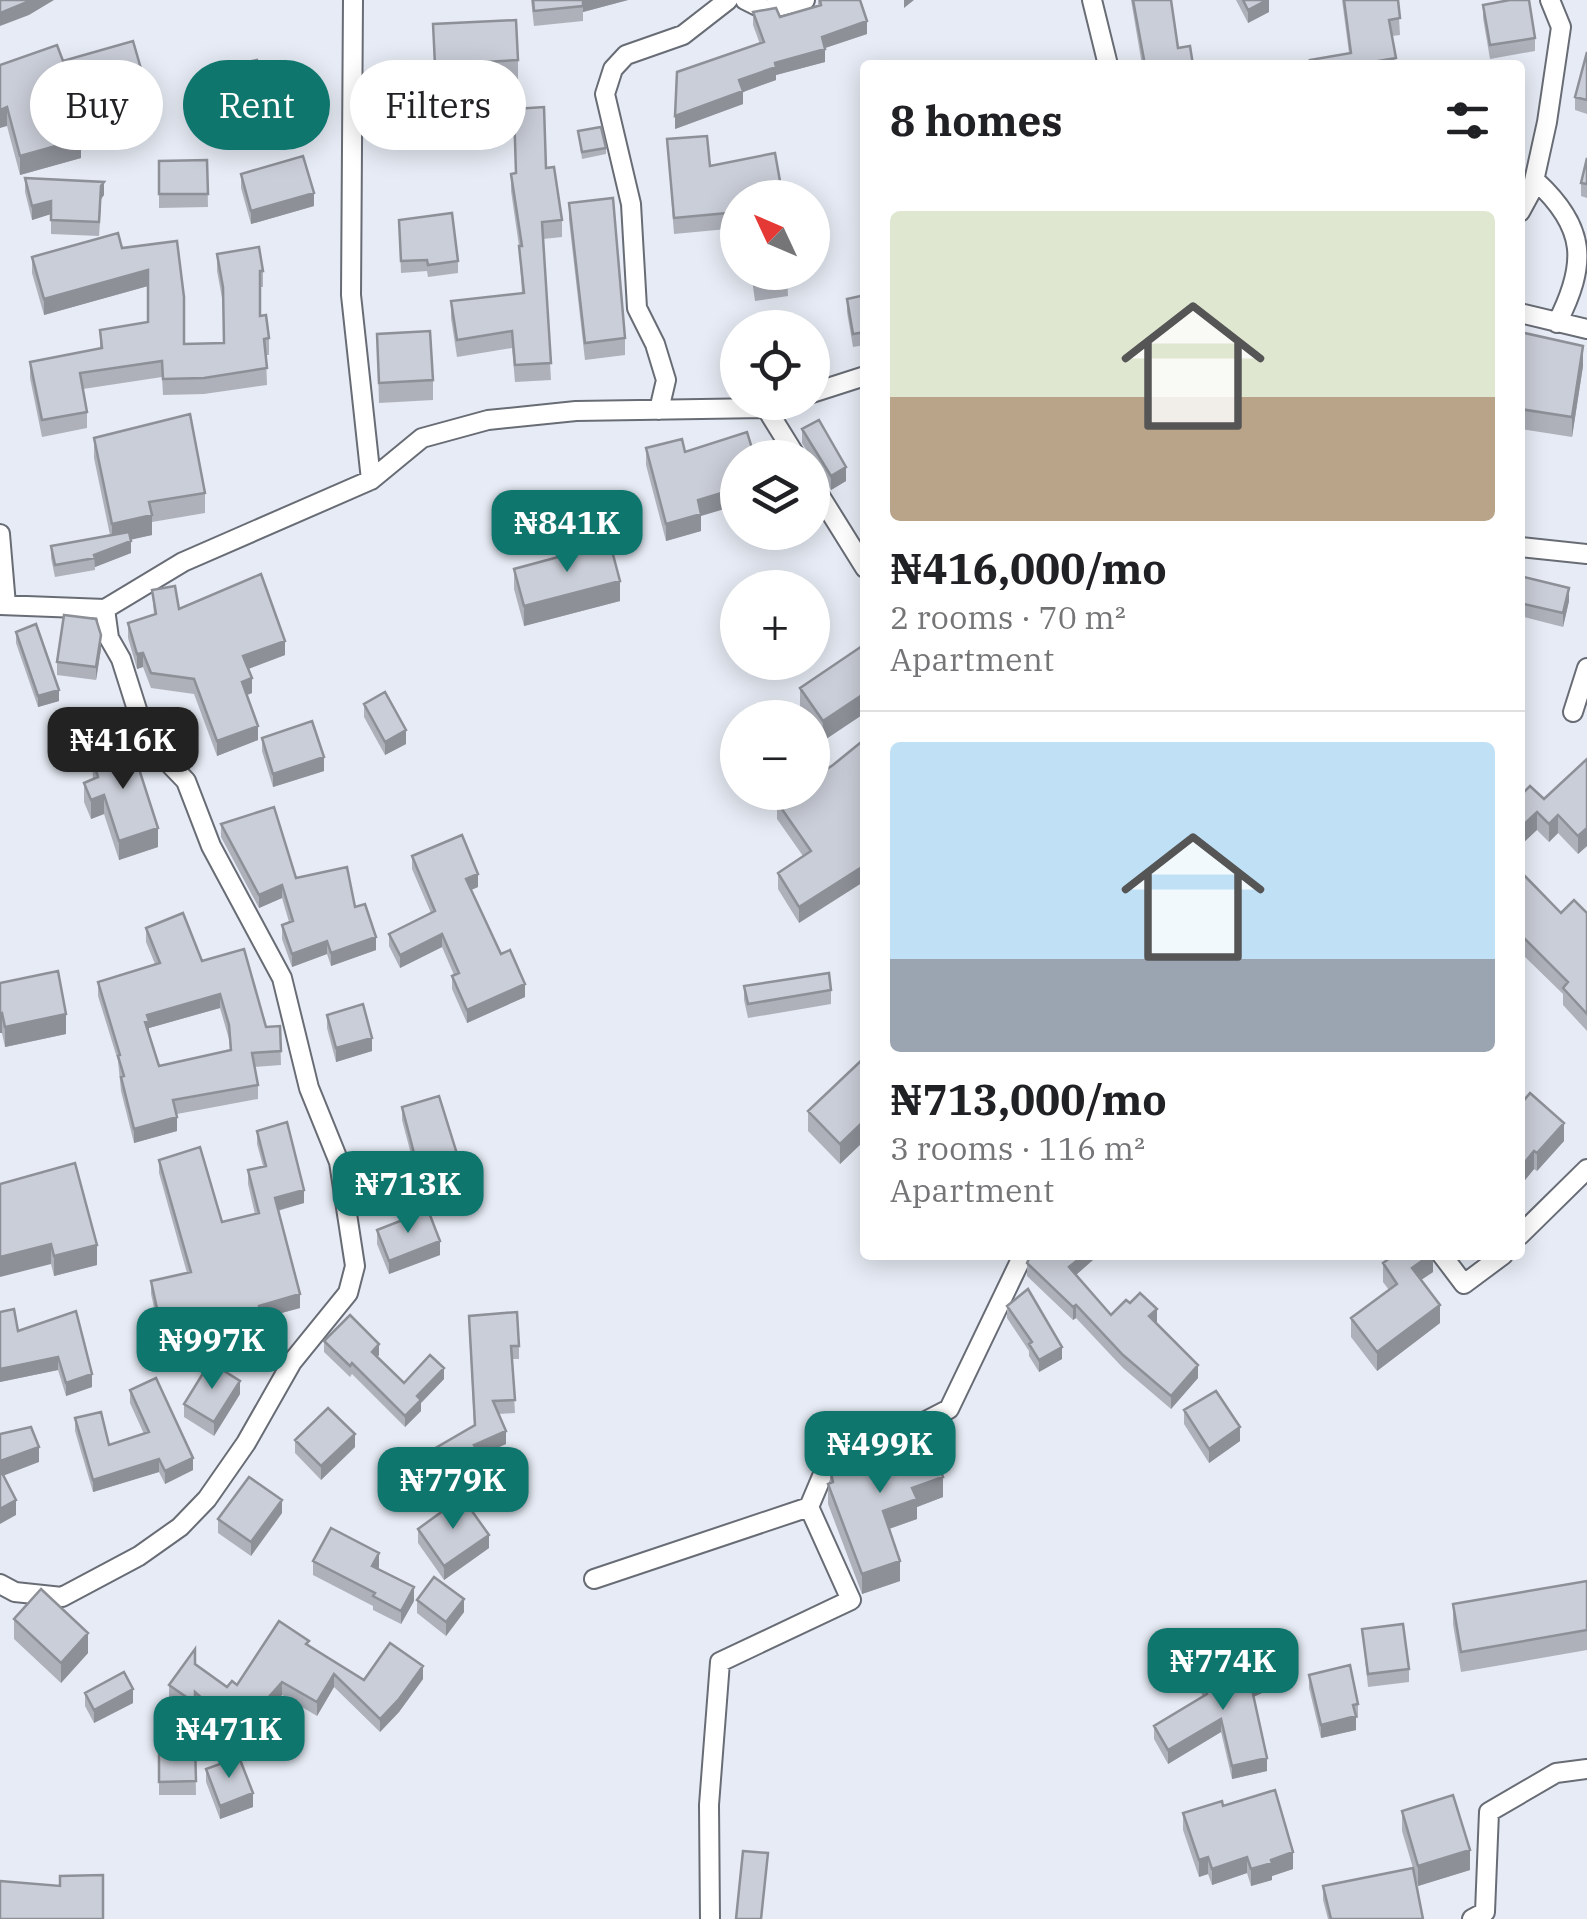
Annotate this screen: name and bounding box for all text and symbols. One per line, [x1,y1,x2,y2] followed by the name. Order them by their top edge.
[30,60,163,150] chip: Buy
[183,60,330,150] chip: Rent
[350,60,526,150] chip: Filters
[890,93,1063,148] text: 8 homes
[1440,93,1495,148] icon: filters
[720,180,830,290] north arrow
[720,180,830,810] map controls
[1103,276,1283,456] icon: home
[720,310,830,420] button: locate
[720,440,830,550] button: layers
[497,490,637,575] pin: ₦841K
[514,501,620,543] text: ₦841K
[890,541,1167,596] text: ₦416,000/mo
[720,570,830,680] button: +
[890,596,1126,638] text: 2 rooms · 70 m²
[890,638,1054,680] text: Apartment
[720,700,830,810] button: −
[53,707,193,792] pin: ₦416K
[70,718,176,760] text: ₦416K
[1103,807,1283,987] icon: home
[890,1072,1167,1127] text: ₦713,000/mo
[890,1127,1145,1169] text: 3 rooms · 116 m²
[338,1151,478,1236] pin: ₦713K
[355,1162,461,1204] text: ₦713K
[890,1169,1054,1211] text: Apartment
[142,1307,282,1392] pin: ₦997K
[159,1318,265,1360] text: ₦997K
[810,1411,950,1496] pin: ₦499K
[827,1422,933,1464] text: ₦499K
[383,1447,523,1532] pin: ₦779K
[400,1458,506,1500] text: ₦779K
[1153,1628,1293,1713] pin: ₦774K
[1170,1639,1276,1681] text: ₦774K
[159,1696,299,1781] pin: ₦471K
[176,1707,282,1749] text: ₦471K

